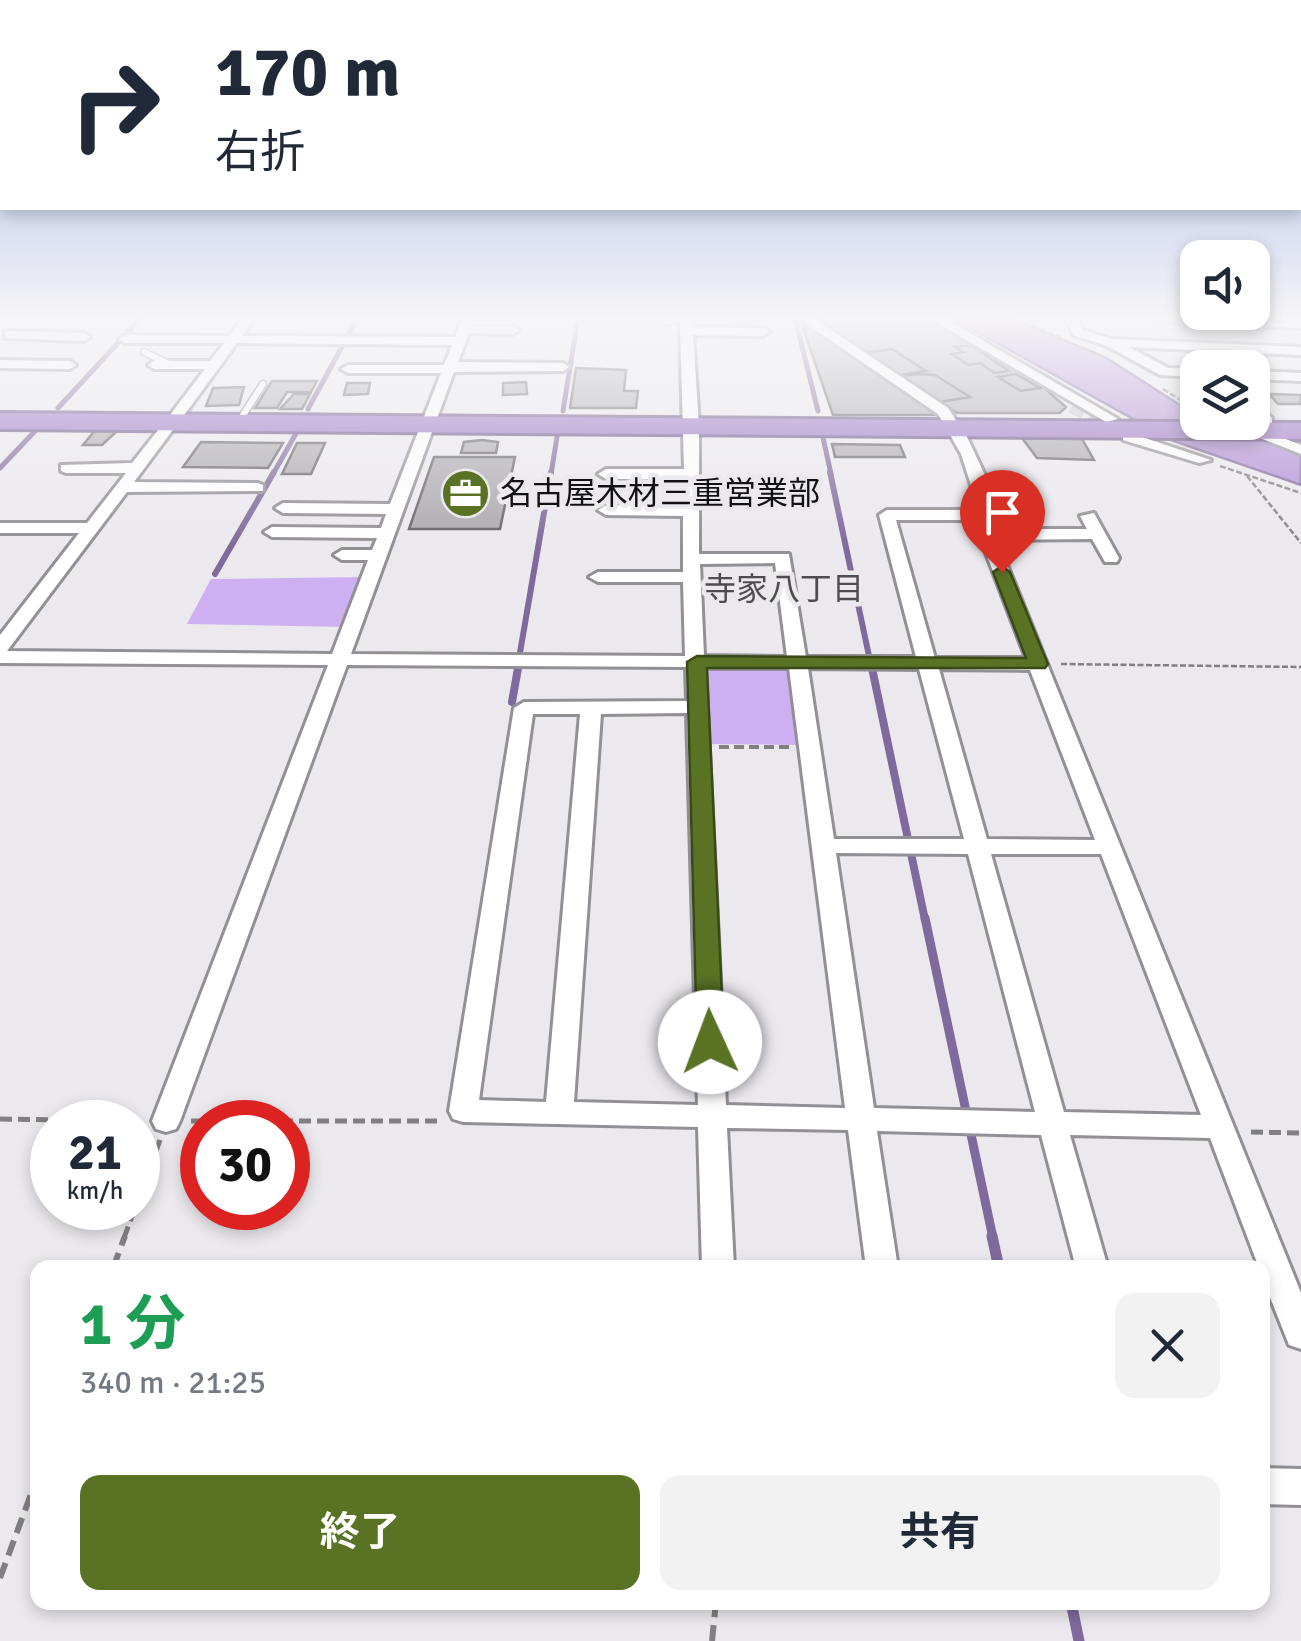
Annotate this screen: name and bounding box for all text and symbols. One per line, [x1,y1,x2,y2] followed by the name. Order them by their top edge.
[215,29,400,115] text: 170 m
[50,40,180,170] icon: right
[215,125,305,180] text: 右折
[1180,240,1270,440] map controls
[1180,240,1270,330] button: sound
[1180,350,1270,440] button: layers
[439,467,491,519] office icon: 名古屋木材三重営業部
[960,470,1045,573] pin
[500,474,820,513] place label: 名古屋木材三重営業部
[975,485,1030,540] icon: arrive
[704,570,864,609] district label: 寺家八丁目
[658,990,762,1094] position arrow
[180,1100,310,1230] speed limit sign: 30
[68,1122,122,1184] text: 21
[67,1175,123,1206] text: km/h
[80,1288,186,1362] text: 1 分
[1115,1293,1220,1398] button: close
[80,1363,266,1402] text: 340 m · 21:25
[80,1475,640,1590] button: 終了
[660,1475,1220,1590] button: 共有

